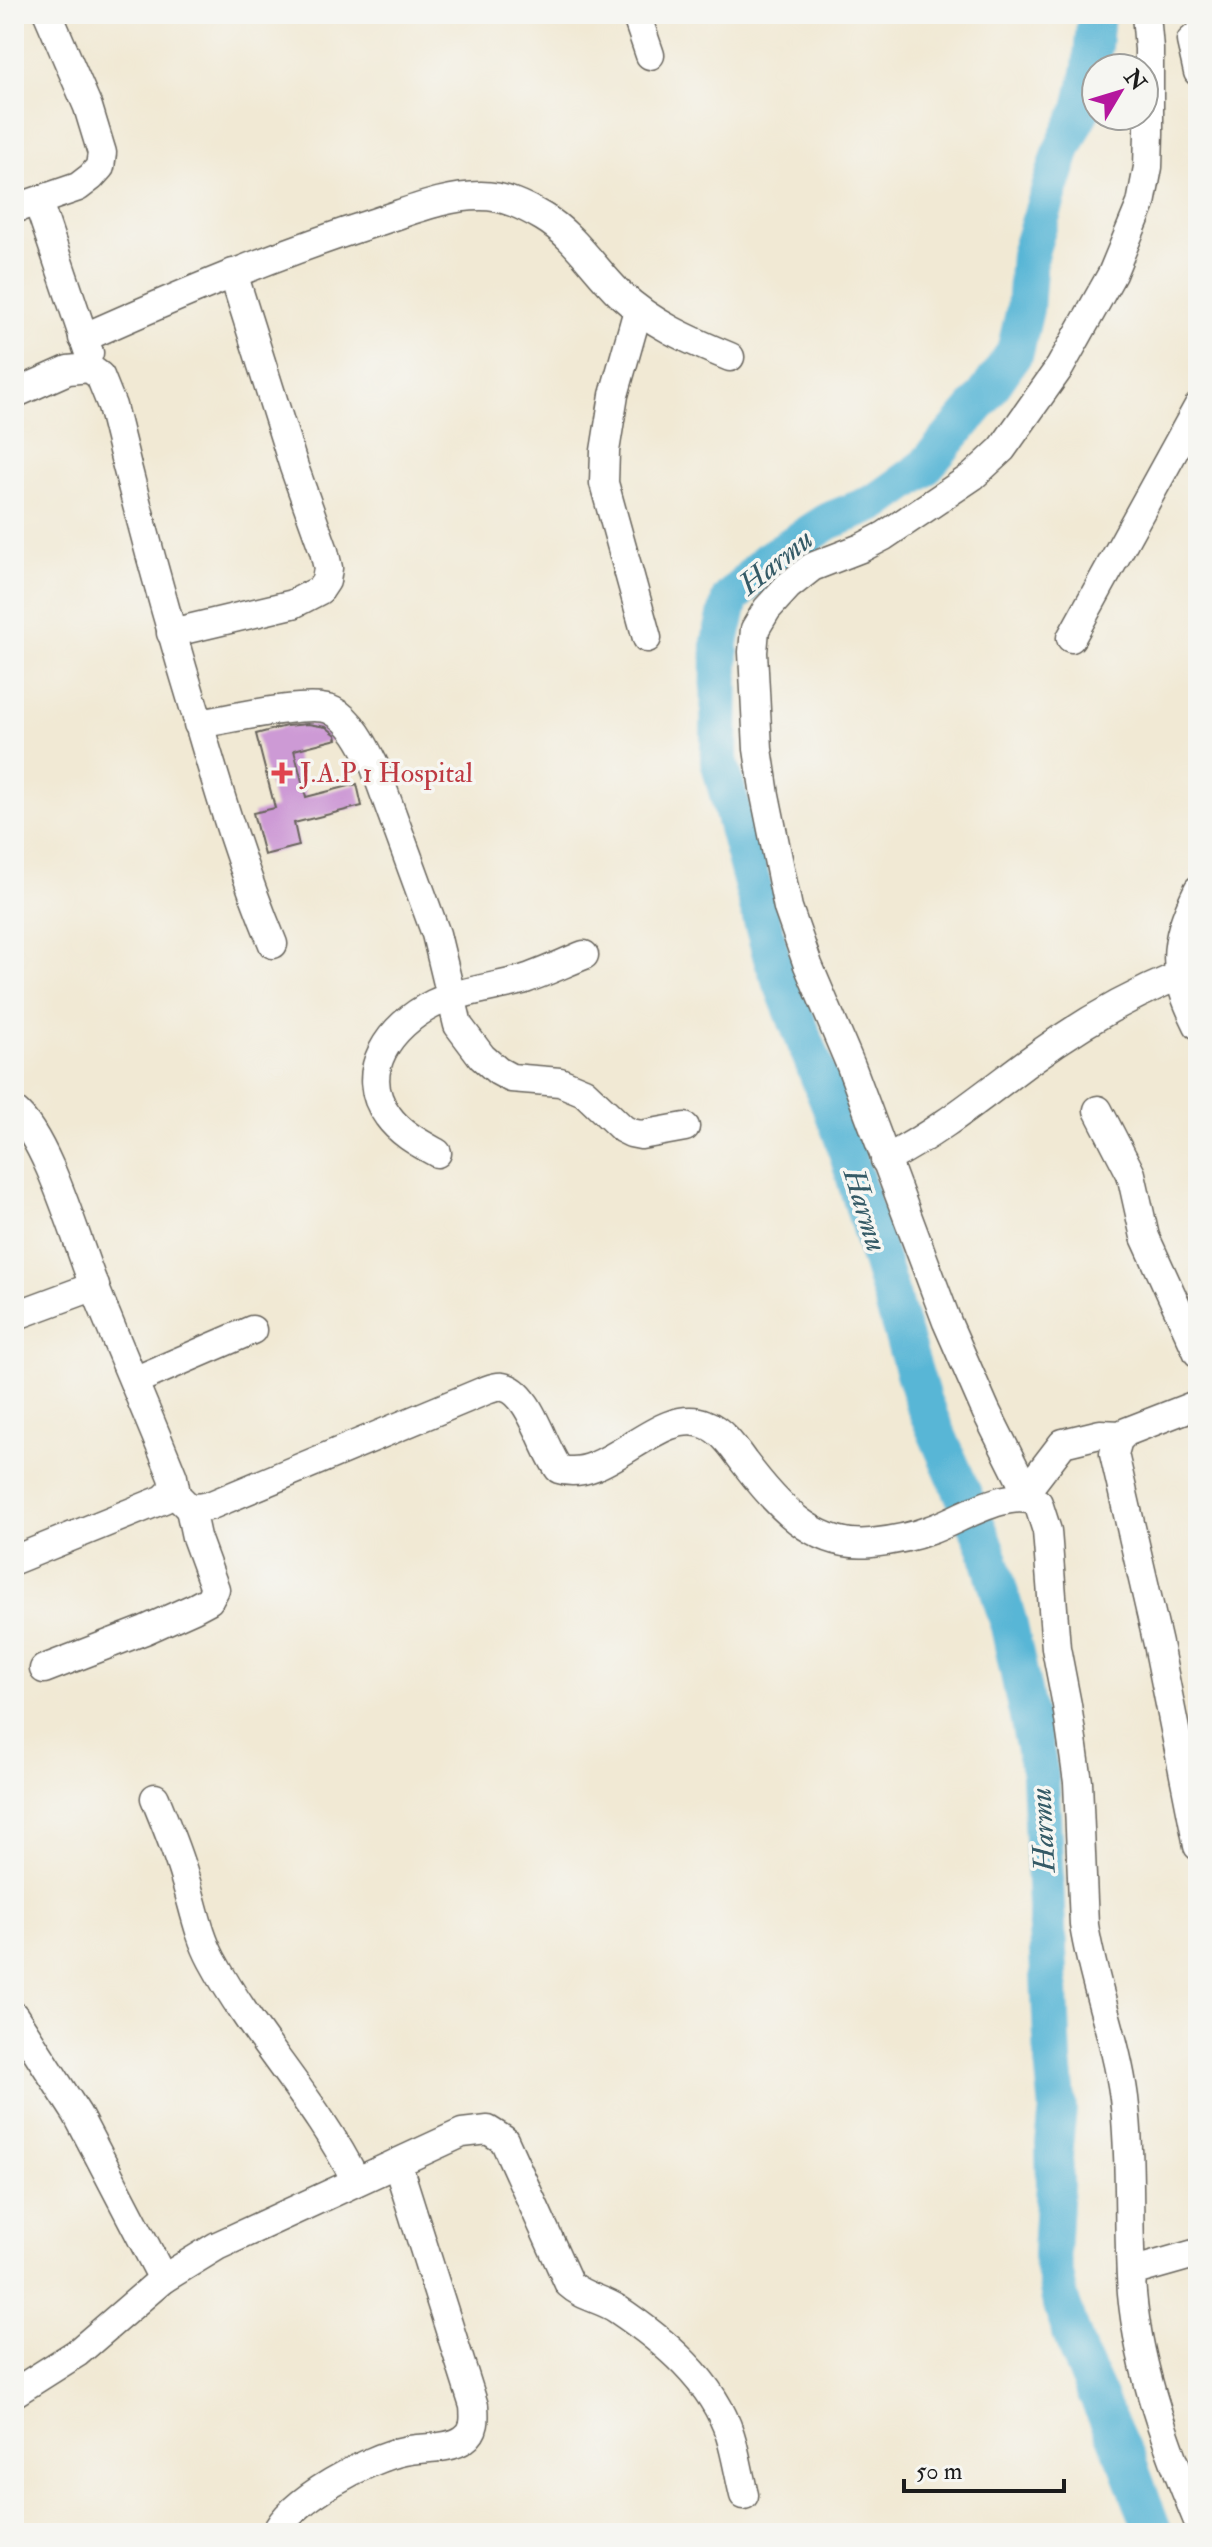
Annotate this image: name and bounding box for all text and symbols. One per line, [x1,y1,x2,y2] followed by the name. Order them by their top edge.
[1080,52,1160,132] north arrow
[1117,63,1152,97] text: N
[730,521,821,604] water label: Harmu
[299,756,473,791] place label: J.A.P 1 Hospital
[271,762,293,784] marker: J.A.P 1 Hospital
[834,1162,895,1256] water label: Harmu
[1022,1787,1064,1875] water label: Harmu
[904,2443,1064,2493] scale bar
[916,2456,963,2487] text: 50 m

